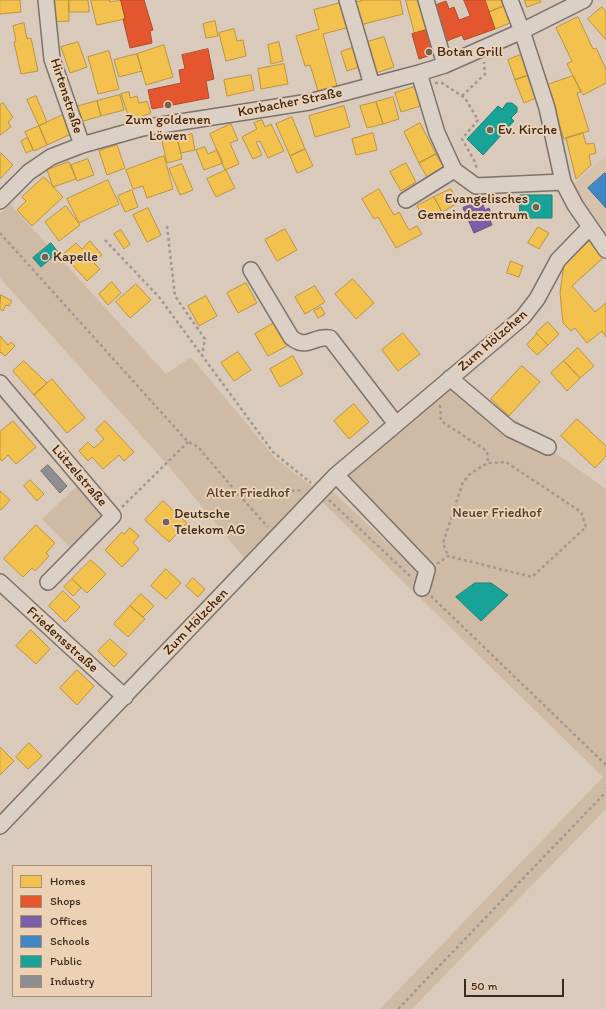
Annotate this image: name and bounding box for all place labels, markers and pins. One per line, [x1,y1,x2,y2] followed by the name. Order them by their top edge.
[437,44,503,60] place label: Botan Grill
[424,47,434,57] marker: Botan Grill
[163,100,173,110] marker: Zum goldenen Löwen
[125,112,211,144] place label: Zum goldenen Löwen
[498,122,557,138] place label: Ev. Kirche
[485,125,495,135] marker: Ev. Kirche
[418,191,528,224] place label: Evangelisches Gemeindezentrum
[531,202,541,212] marker: Evangelisches Gemeindezentrum
[53,249,98,265] place label: Kapelle
[40,252,50,262] marker: Kapelle
[174,506,245,538] place label: Deutsche Telekom AG
[161,517,171,527] marker: Deutsche Telekom AG

